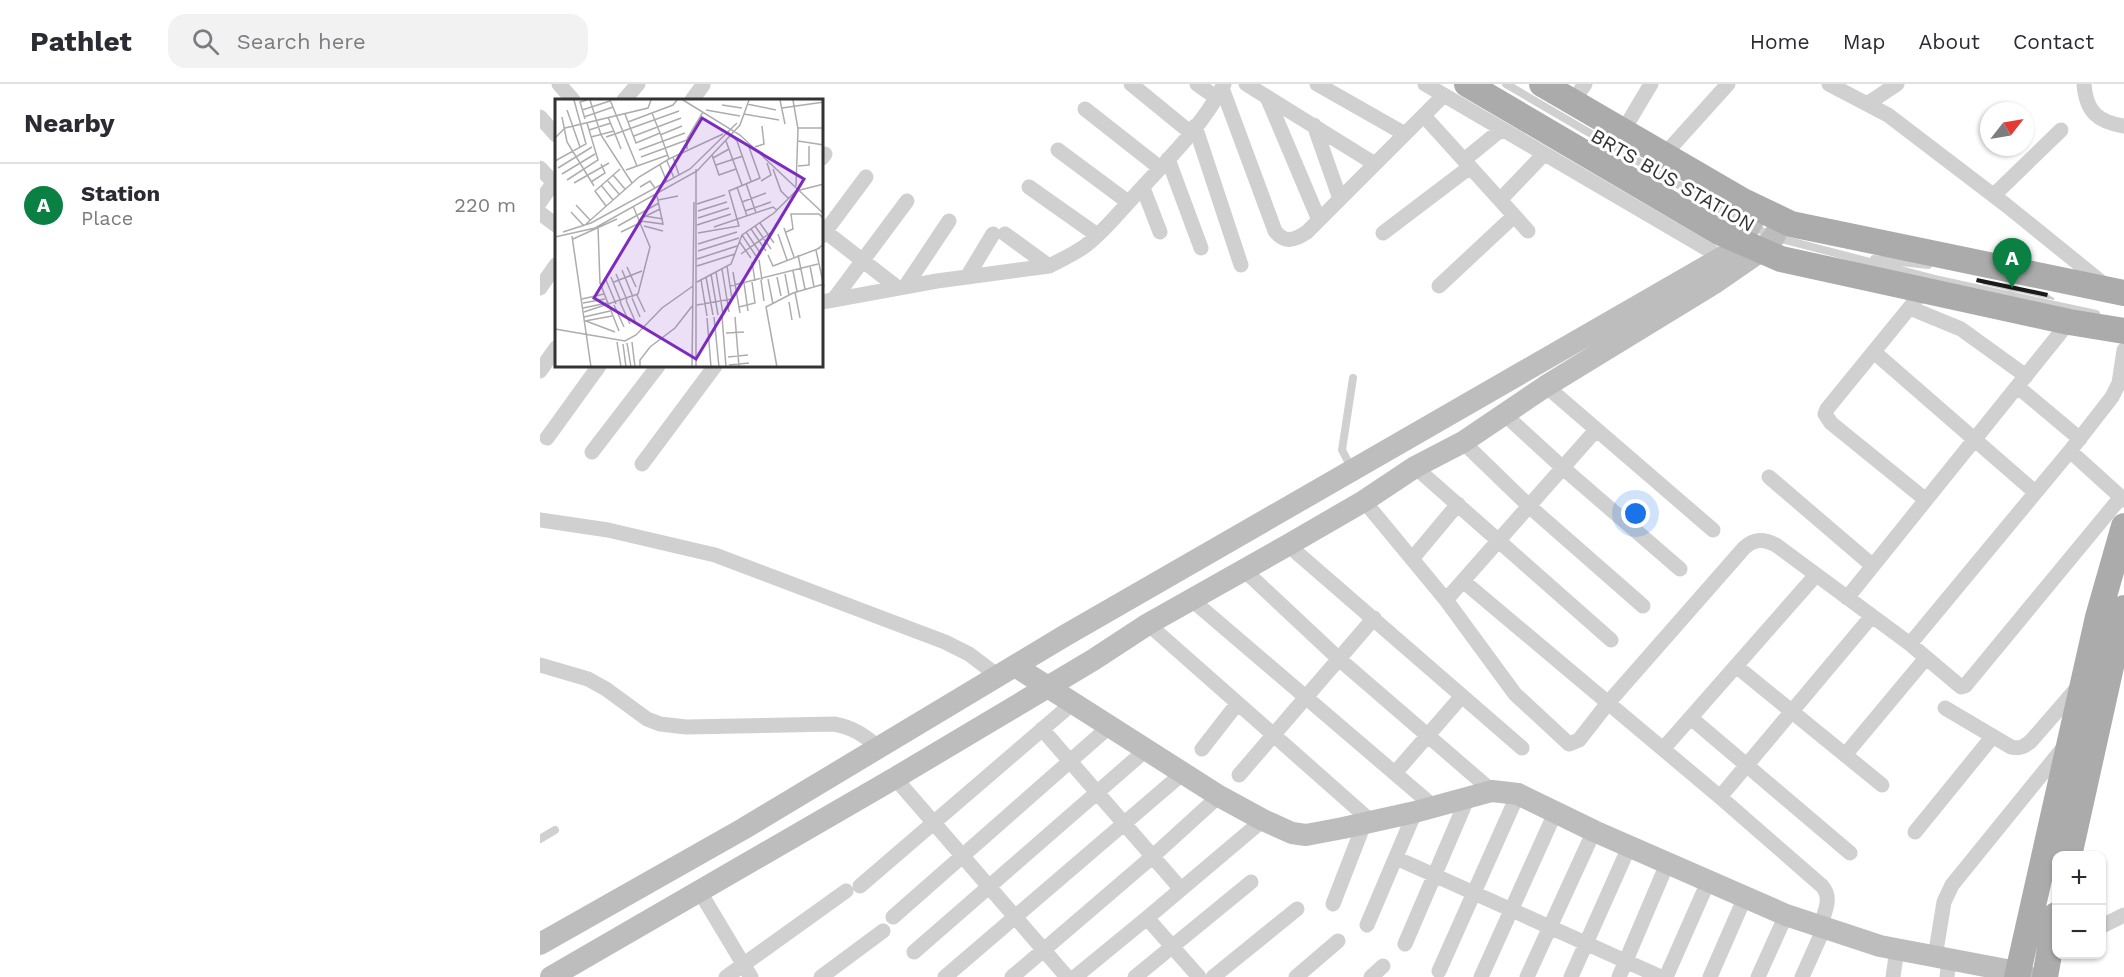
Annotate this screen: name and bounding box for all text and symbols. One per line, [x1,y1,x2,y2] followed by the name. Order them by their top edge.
[168,14,588,68] search box
[30,25,132,58] text: Pathlet
[189,25,222,58] icon: search
[237,29,366,54] text: Search here
[1750,29,1810,54] text: Home
[1843,29,1886,54] text: Map
[1919,29,1980,54] text: About
[2013,29,2094,54] text: Contact
[555,99,824,368] inset map
[1980,102,2034,156] north arrow
[24,108,115,138] text: Nearby
[1587,123,1759,237] street label: BRTS BUS STATION
[81,181,160,206] text: Station
[37,193,50,217] text: A
[454,193,516,217] text: 220 m
[81,206,133,230] text: Place
[1992,238,2032,288] pin: A
[1621,499,1650,528] your location
[2052,851,2106,959] map controls
[2052,851,2106,905] button: +
[2052,905,2106,959] button: −

